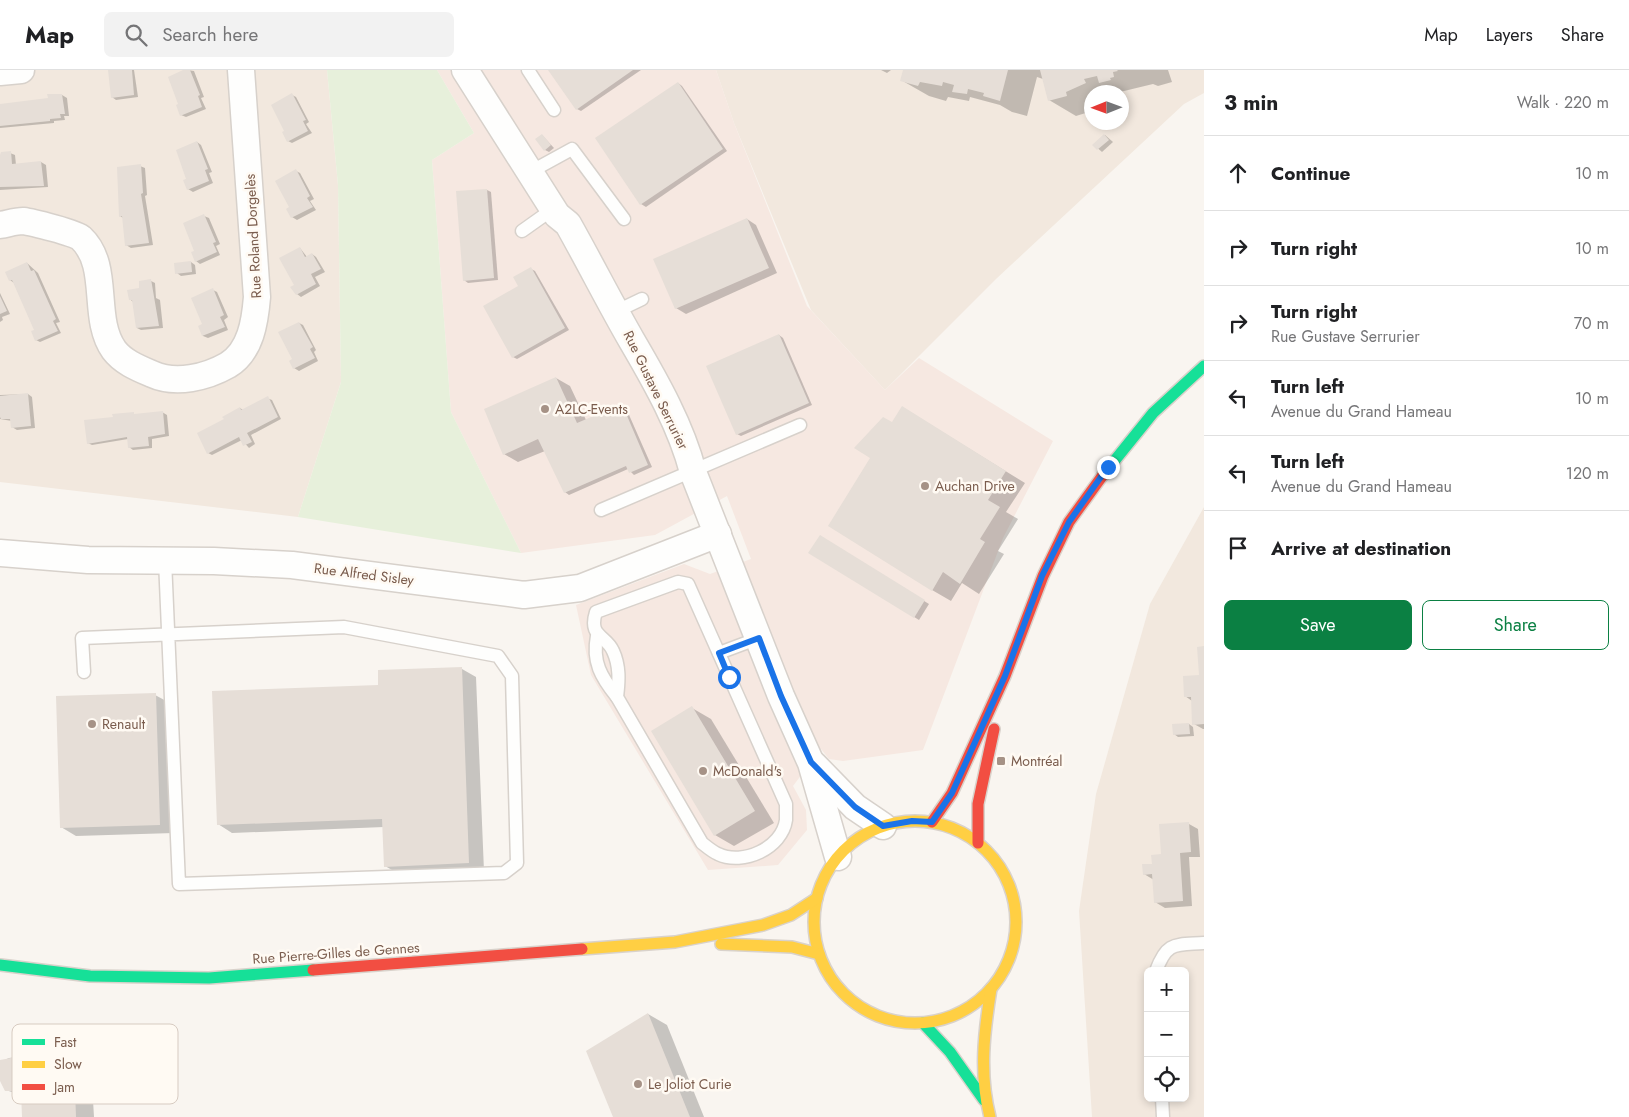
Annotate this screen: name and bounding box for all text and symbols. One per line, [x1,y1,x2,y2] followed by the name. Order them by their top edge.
[104,12,454,57] search box
[25,17,74,52] text: Map
[122,21,150,49] icon: search
[162,21,258,48] text: Search here
[1424,22,1458,48] text: Map
[1486,22,1533,48] text: Layers
[1561,22,1604,48] text: Share
[1084,85,1129,130] north arrow
[1224,88,1278,118] text: 3 min
[1517,91,1609,114] text: Walk · 220 m
[1224,159,1252,187] icon: ahead
[1271,160,1350,187] text: Continue
[1575,162,1609,185] text: 10 m
[240,173,266,299] street label: Rue Roland Dorgelès
[1224,234,1252,262] icon: right
[1271,235,1357,262] text: Turn right
[1575,237,1609,260] text: 10 m
[1271,298,1357,325] text: Turn right
[1224,309,1252,337] icon: right
[1574,312,1609,335] text: 70 m
[1271,325,1420,348] text: Rue Gustave Serrurier
[618,327,694,453] street label: Rue Gustave Serrurier
[1271,373,1344,400] text: Turn left
[1224,384,1252,412] icon: left
[1575,387,1609,410] text: 10 m
[555,399,628,419] place label: A2LC-Events
[1271,400,1452,423] text: Avenue du Grand Hameau
[539,403,551,415] marker: A2LC-Events
[1271,448,1344,475] text: Turn left
[1097,456,1120,479] route end
[1224,459,1252,487] icon: left
[1566,462,1609,485] text: 120 m
[1271,475,1452,498] text: Avenue du Grand Hameau
[935,476,1015,496] place label: Auchan Drive
[919,480,931,492] marker: Auchan Drive
[1224,534,1252,562] icon: arrive
[1271,535,1451,562] text: Arrive at destination
[313,558,416,590] street label: Rue Alfred Sisley
[1224,600,1412,650] button: Save
[1422,600,1609,650] button: Share
[718,666,741,689] route start
[102,714,146,734] place label: Renault
[86,718,98,730] marker: Renault
[1011,751,1062,771] place label: Montréal
[995,755,1007,767] marker: Montréal
[713,761,782,781] place label: McDonald's
[697,765,709,777] marker: McDonald's
[252,937,421,969] street label: Rue Pierre-Gilles de Gennes
[1144,967,1189,1102] map controls
[1144,967,1189,1012] button: +
[1144,1012,1189,1057] button: −
[12,1024,178,1104] legend
[54,1032,77,1052] text: Fast
[54,1054,82,1074] text: Slow
[1144,1057,1189,1102] button: locate
[648,1074,731,1094] place label: Le Joliot Curie
[52,1077,75,1097] text: Jam
[632,1078,644,1090] marker: Le Joliot Curie

